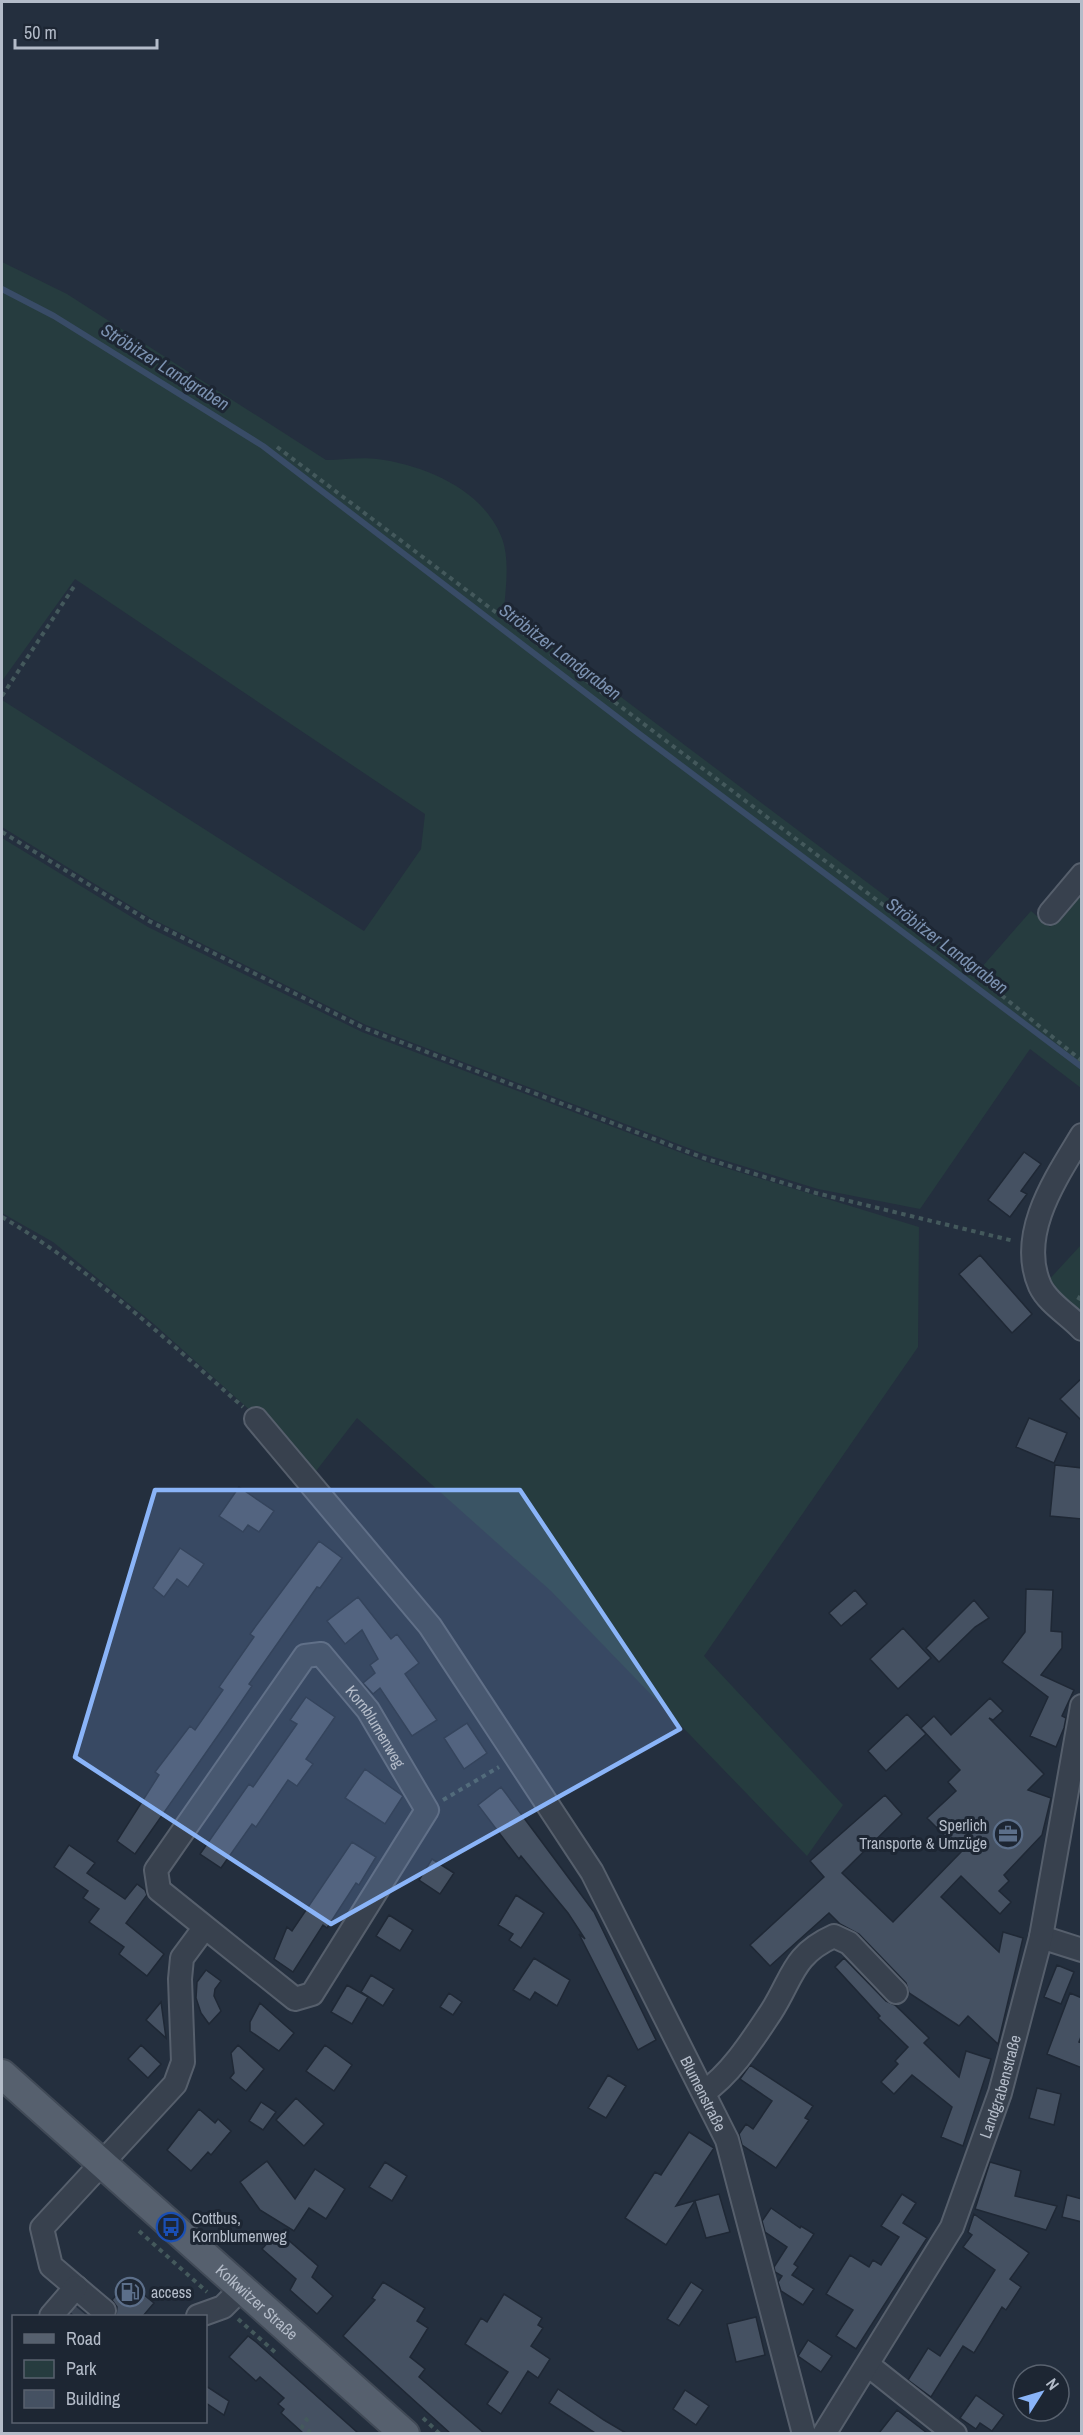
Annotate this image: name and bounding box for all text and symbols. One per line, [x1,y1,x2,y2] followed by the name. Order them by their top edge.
[15,12,158,50] scale bar
[24,20,57,45] text: 50 m
[96,317,234,416] water label: Ströbitzer Landgraben
[494,597,626,706] water label: Ströbitzer Landgraben
[881,891,1013,1000] water label: Ströbitzer Landgraben
[341,1680,411,1773] street label: Kornblumenweg
[859,1814,987,1854] place label: Sperlich Transporte & Umzüge
[992,1818,1024,1850] office icon: Sperlich Transporte & Umzüge
[974,2032,1026,2141] street label: Landgrabenstraße
[675,2052,732,2135] street label: Blumenstraße
[192,2207,288,2247] place label: Cottbus, Kornblumenweg
[155,2211,187,2243] bus stop icon: Cottbus, Kornblumenweg
[211,2259,303,2345] street label: Kolkwitzer Straße
[114,2276,146,2308] fuel station icon: access
[151,2281,192,2303] place label: access
[12,2315,207,2423] legend
[66,2326,101,2351] text: Road
[66,2356,97,2381] text: Park
[1011,2363,1071,2423] north arrow
[1041,2374,1065,2394] text: N
[66,2386,121,2411] text: Building

